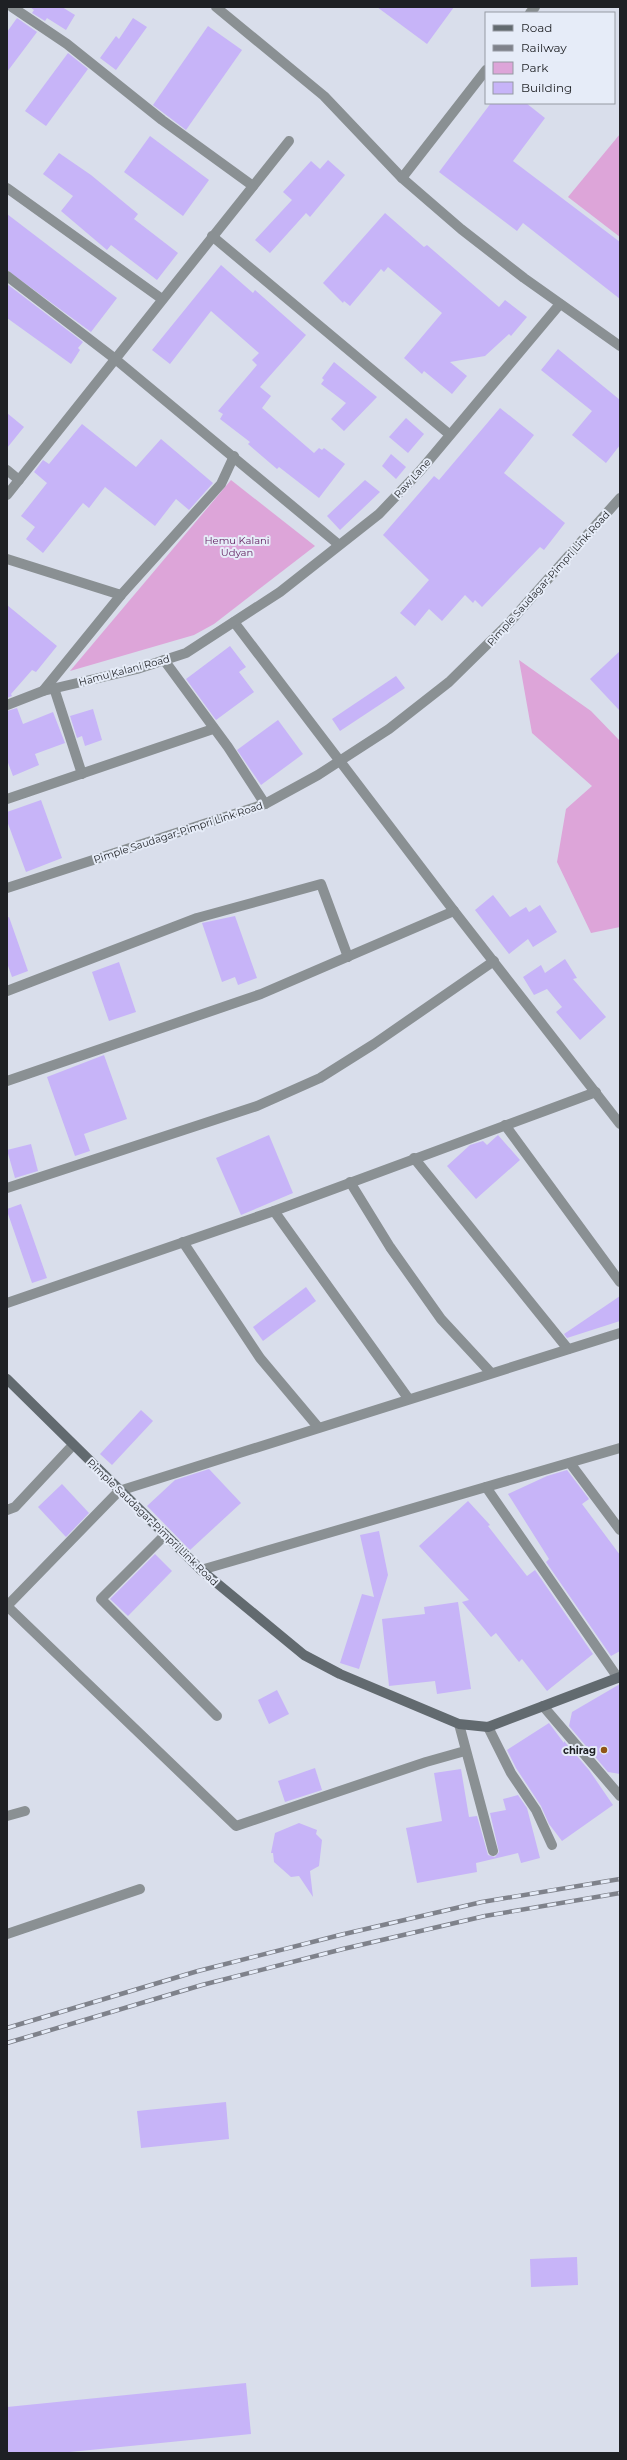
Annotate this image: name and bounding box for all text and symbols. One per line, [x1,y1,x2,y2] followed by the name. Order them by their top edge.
[485,12,615,104] legend
[521,20,552,35] text: Road
[521,40,567,55] text: Railway
[521,60,549,75] text: Park
[521,80,572,95] text: Building
[391,456,434,501] street label: Raw Lane
[484,508,612,648] street label: Pimple Saudagar-Pimpri Link Road
[204,534,270,559] park label: Hemu Kalani Udyan
[77,652,171,689] street label: Hamu Kalani Road
[92,799,264,866] street label: Pimple Saudagar-Pimpri Link Road
[84,1456,221,1589] street label: Pimple Saudagar-Pimpri Link Road
[563,1744,596,1757] place label: chirag
[599,1745,609,1755] marker: chirag

